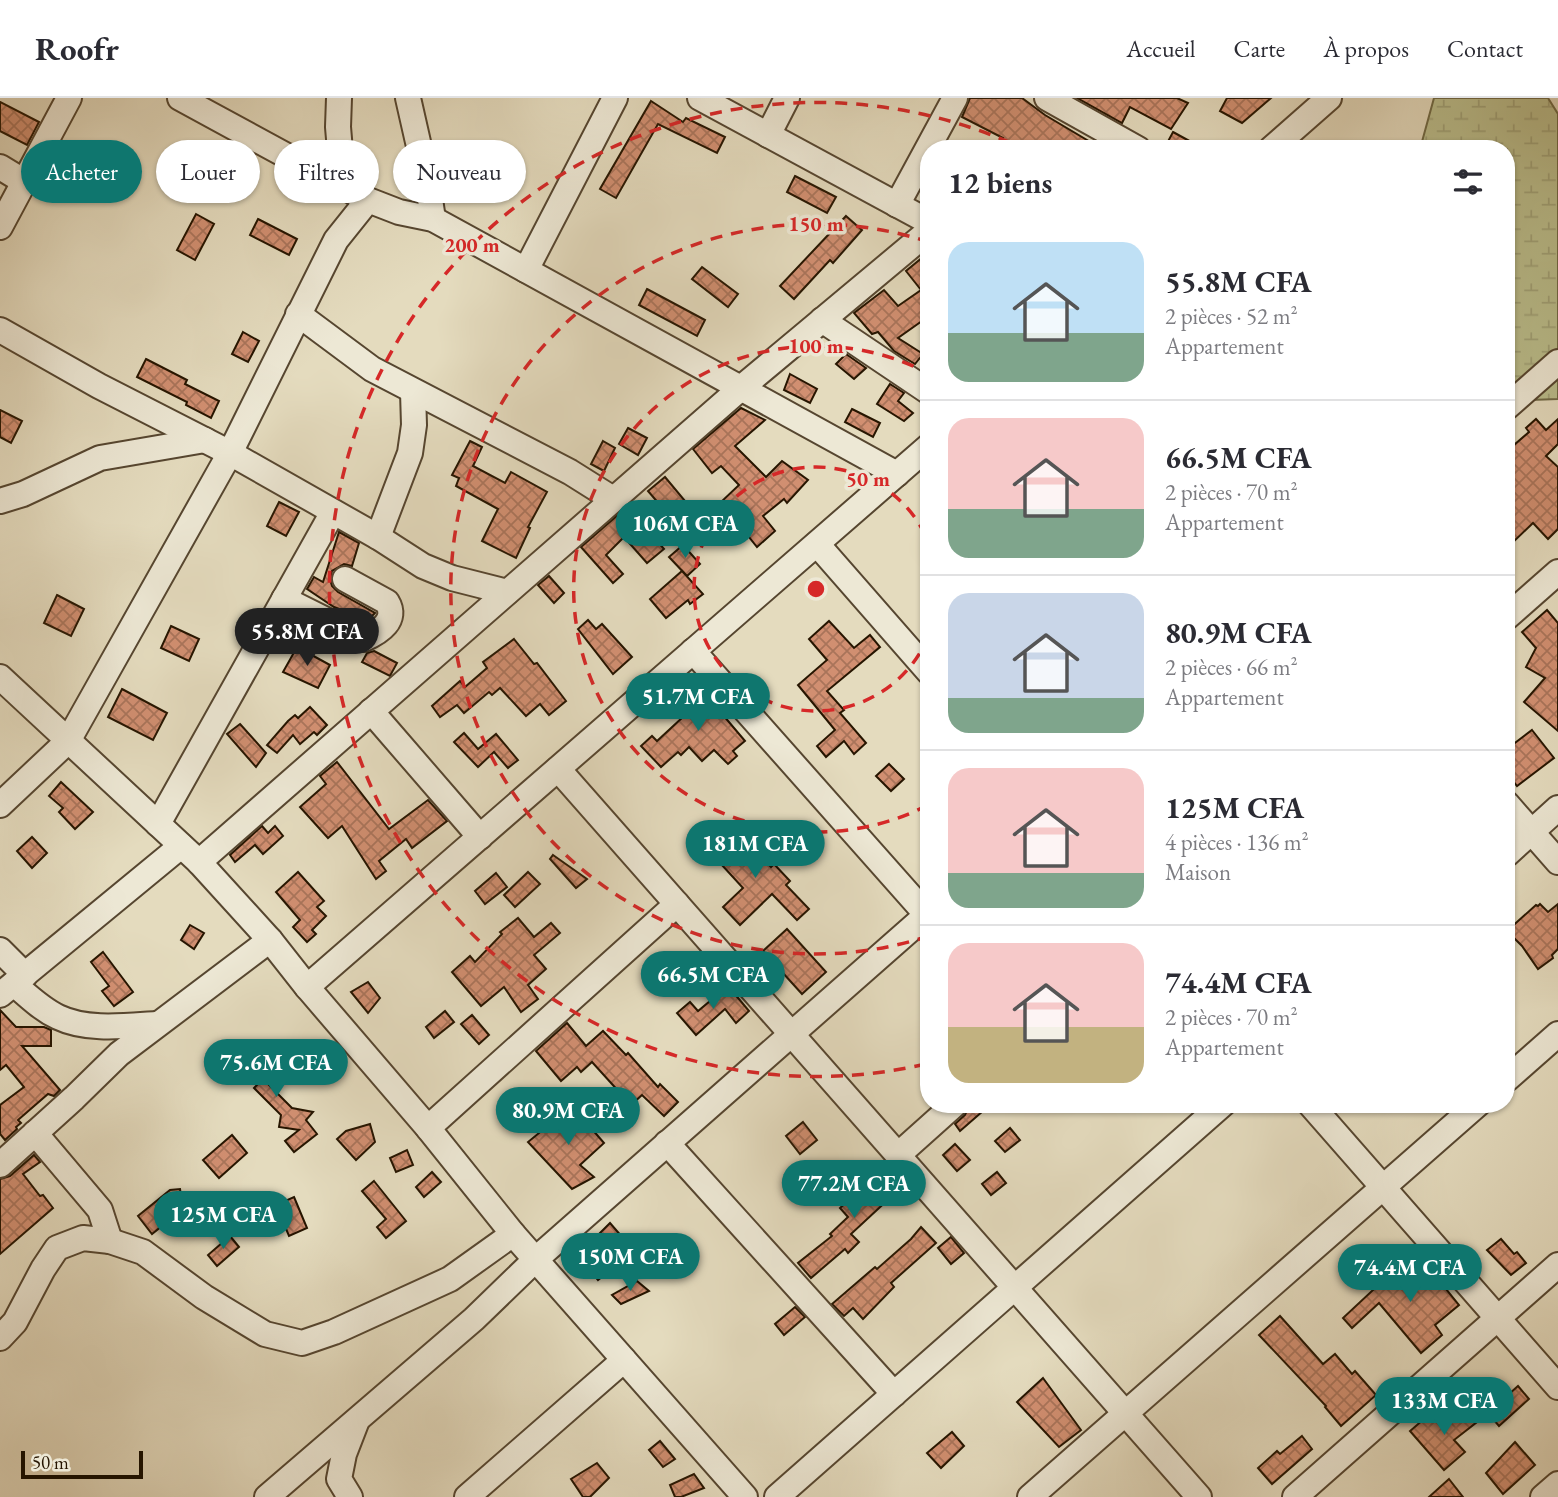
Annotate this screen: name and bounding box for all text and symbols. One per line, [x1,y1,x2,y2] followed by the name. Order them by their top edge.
[35,27,119,70] text: Roofr
[1126,33,1196,64] text: Accueil
[1234,33,1285,64] text: Carte
[1323,33,1409,64] text: À propos
[1447,33,1523,64] text: Contact
[21,140,142,203] chip: Acheter
[156,140,260,203] chip: Louer
[274,140,379,203] chip: Filtres
[393,140,526,203] chip: Nouveau
[948,163,1052,202] text: 12 biens
[1449,163,1487,201] icon: filters
[788,210,844,237] text: 150 m
[444,231,500,258] text: 200 m
[1165,262,1312,301] text: 55.8M CFA
[1004,270,1088,354] icon: home
[1165,301,1298,331] text: 2 pièces · 52 m²
[1165,331,1284,361] text: Appartement
[788,332,844,359] text: 100 m
[1165,438,1312,477] text: 66.5M CFA
[1004,446,1088,530] icon: home
[846,465,890,492] text: 50 m
[1165,477,1298,507] text: 2 pièces · 70 m²
[613,500,757,560] pin: 106M CFA
[1165,507,1284,537] text: Appartement
[632,508,738,538] text: 106M CFA
[804,577,828,601] centre of rings
[227,608,387,668] pin: 55.8M CFA
[1165,613,1312,652] text: 80.9M CFA
[251,616,363,646] text: 55.8M CFA
[1004,621,1088,705] icon: home
[1165,652,1298,682] text: 2 pièces · 66 m²
[618,674,778,733] pin: 51.7M CFA
[642,681,754,711] text: 51.7M CFA
[1165,682,1284,712] text: Appartement
[1165,788,1304,827] text: 125M CFA
[1004,796,1088,880] icon: home
[683,820,827,880] pin: 181M CFA
[1165,827,1309,857] text: 4 pièces · 136 m²
[702,828,808,858] text: 181M CFA
[1165,857,1231,887] text: Maison
[633,951,793,1011] pin: 66.5M CFA
[657,959,769,989] text: 66.5M CFA
[1165,963,1312,1002] text: 74.4M CFA
[1004,971,1088,1055] icon: home
[1165,1002,1298,1032] text: 2 pièces · 70 m²
[1165,1032,1284,1062] text: Appartement
[196,1040,356,1099] pin: 75.6M CFA
[220,1047,332,1077] text: 75.6M CFA
[488,1088,648,1147] pin: 80.9M CFA
[512,1095,624,1125] text: 80.9M CFA
[774,1160,934,1220] pin: 77.2M CFA
[798,1168,910,1198] text: 77.2M CFA
[151,1192,295,1251] pin: 125M CFA
[170,1199,276,1229] text: 125M CFA
[558,1234,702,1293] pin: 150M CFA
[577,1241,683,1271] text: 150M CFA
[1330,1244,1490,1304] pin: 74.4M CFA
[1354,1252,1466,1282] text: 74.4M CFA
[1372,1378,1516,1437] pin: 133M CFA
[1391,1385,1497,1415] text: 133M CFA
[21,1448,144,1480] scale bar
[32,1450,69,1475] text: 50 m

